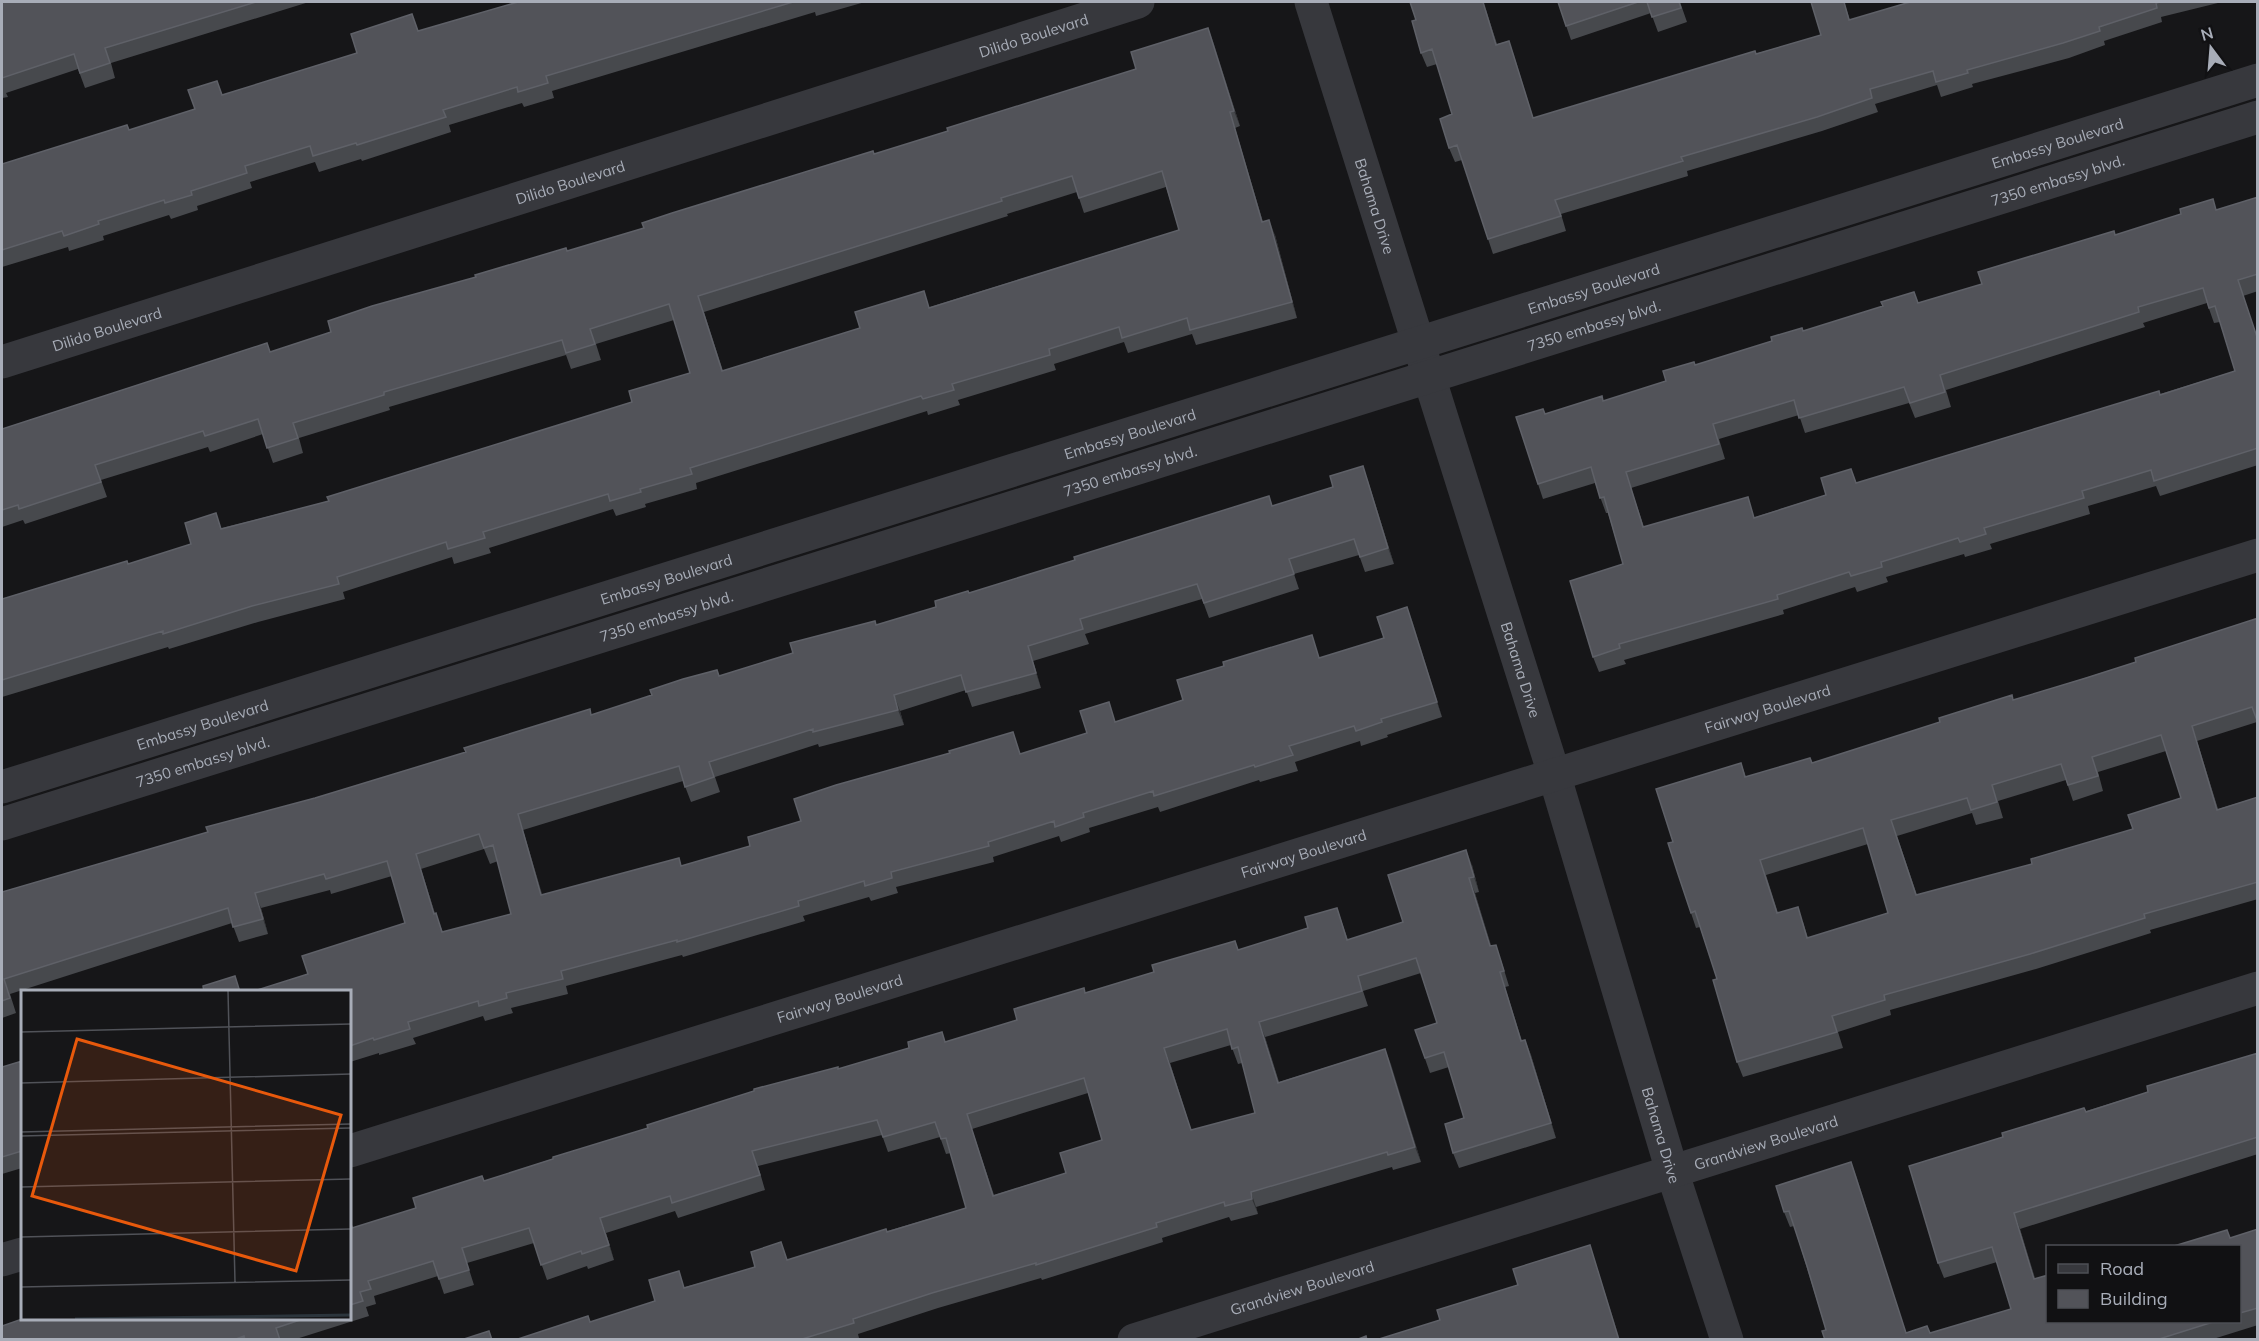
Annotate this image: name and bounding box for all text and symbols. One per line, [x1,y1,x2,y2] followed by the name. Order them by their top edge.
[976,9,1091,61] street label: Dilido Boulevard
[2181,18,2241,78] north arrow
[2198,22,2215,45] text: N
[1989,113,2126,172] street label: Embassy Boulevard
[1988,150,2127,210] street label: 7350 embassy blvd.
[513,156,627,208] street label: Dilido Boulevard
[1351,156,1399,256] street label: Bahama Drive
[1525,259,1662,318] street label: Embassy Boulevard
[1525,295,1663,355] street label: 7350 embassy blvd.
[50,303,164,355] street label: Dilido Boulevard
[1062,404,1198,463] street label: Embassy Boulevard
[1061,441,1199,500] street label: 7350 embassy blvd.
[598,549,734,608] street label: Embassy Boulevard
[597,586,735,646] street label: 7350 embassy blvd.
[1497,619,1545,720] street label: Bahama Drive
[1702,680,1833,737] street label: Fairway Boulevard
[134,695,271,754] street label: Embassy Boulevard
[133,731,271,791] street label: 7350 embassy blvd.
[1238,825,1369,882] street label: Fairway Boulevard
[774,969,905,1027] street label: Fairway Boulevard
[21,990,351,1320] inset map
[1638,1085,1685,1186] street label: Bahama Drive
[1691,1111,1840,1174] street label: Grandview Boulevard
[2046,1245,2241,1323] legend
[1228,1256,1376,1319] street label: Grandview Boulevard
[2100,1257,2144,1280] text: Road
[2100,1287,2168,1310] text: Building

